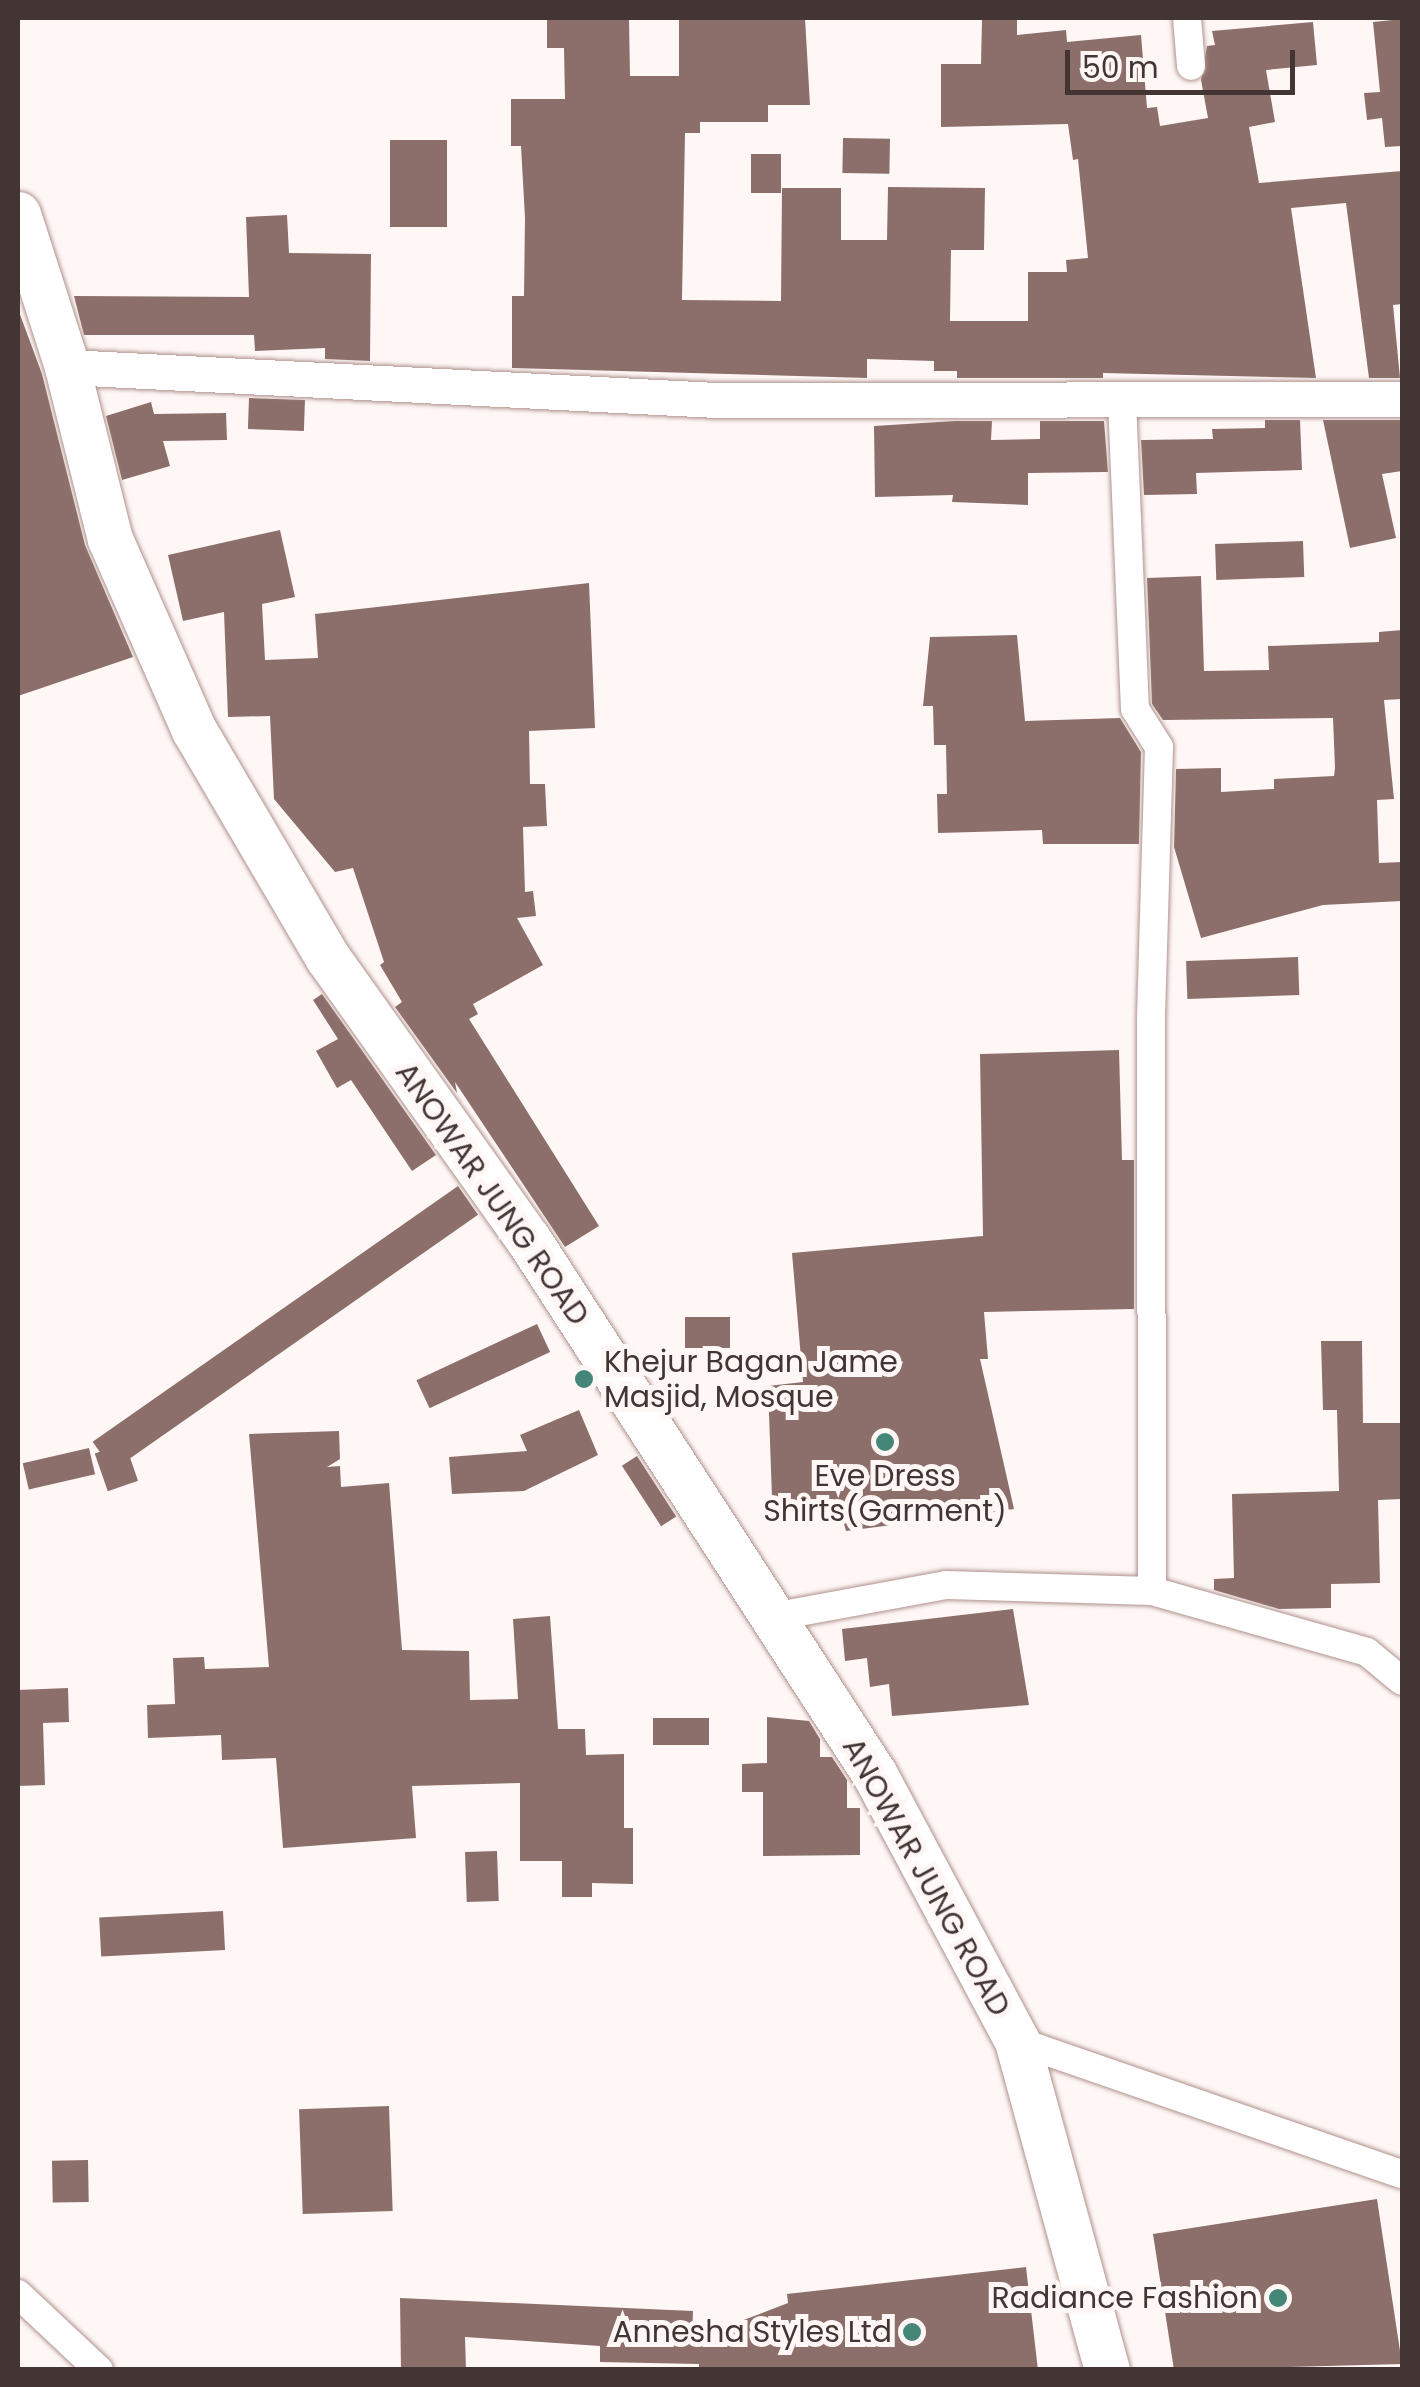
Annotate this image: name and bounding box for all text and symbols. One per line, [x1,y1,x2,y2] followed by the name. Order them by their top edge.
[1070,30,1300,92] scale bar
[1082,46,1159,89] text: 50 m
[388,1056,596,1332] street label: ANOWAR JUNG ROAD
[604,1344,898,1414] place label: Khejur Bagan Jame Masjid, Mosque
[573,1368,595,1390] marker: Khejur Bagan Jame Masjid, Mosque
[874,1431,896,1453] marker: Eve Dress Shirts(Garment)
[763,1458,1007,1528] place label: Eve Dress Shirts(Garment)
[835,1732,1017,2022] street label: ANOWAR JUNG ROAD
[991,2280,1258,2316] place label: Radiance Fashion
[1267,2287,1289,2309] marker: Radiance Fashion
[612,2314,892,2350] place label: Annesha Styles Ltd
[901,2321,923,2343] marker: Annesha Styles Ltd

